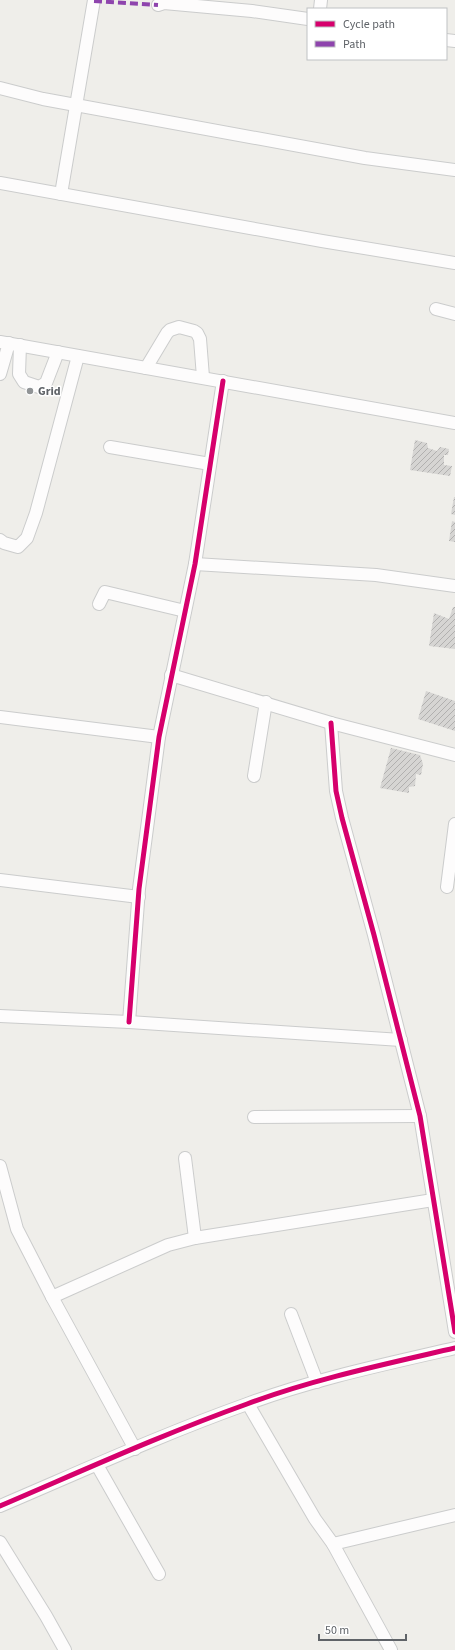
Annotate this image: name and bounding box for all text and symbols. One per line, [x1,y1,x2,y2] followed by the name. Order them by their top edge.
[307,8,447,60] legend
[343,16,395,33] text: Cycle path
[343,36,366,53] text: Path
[38,383,61,400] place label: Grid
[25,386,35,396] marker: Grid
[319,1616,406,1642] scale bar
[325,1622,349,1639] text: 50 m

